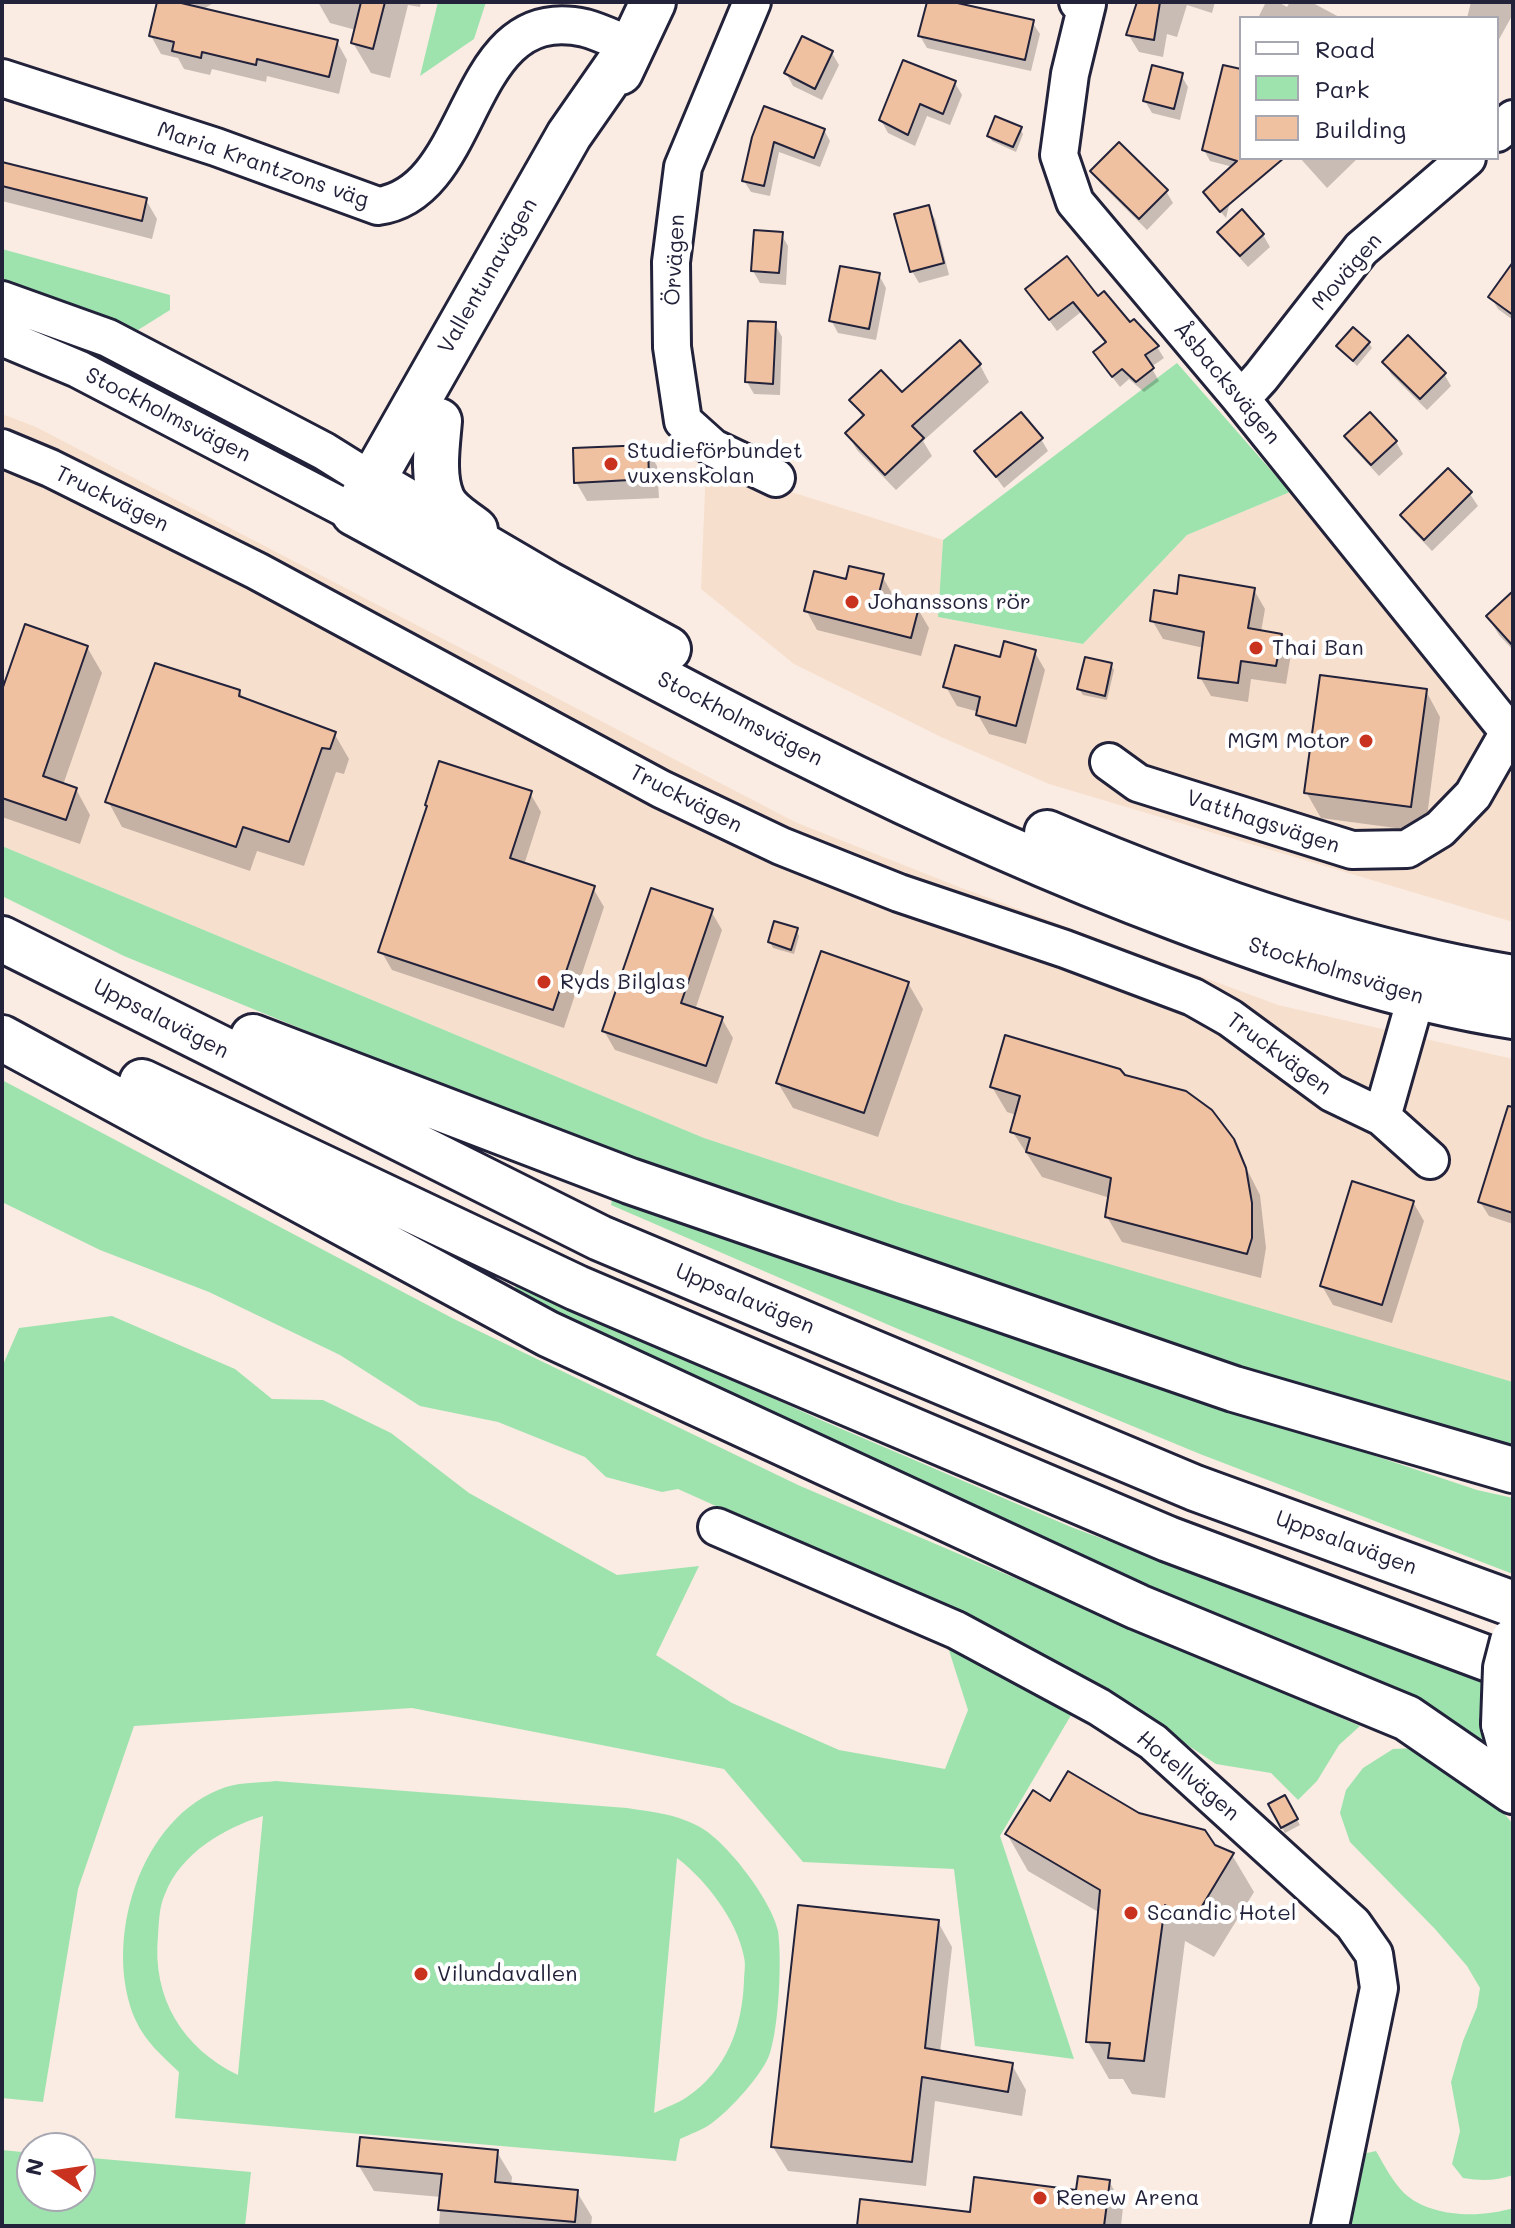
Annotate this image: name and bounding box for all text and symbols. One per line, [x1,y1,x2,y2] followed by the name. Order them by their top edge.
[1239,16,1499,160] legend
[1315,33,1375,64] text: Road
[1315,73,1369,104] text: Park
[1315,113,1406,144] text: Building
[154,116,372,214] street label: Maria Krantzons väg
[433,193,543,359] street label: Vallentunavägen
[659,214,691,306] street label: Örvägen
[1306,228,1388,316] street label: Movägen
[1168,316,1286,450] street label: Åsbacksvägen
[81,362,255,468] street label: Stockholmsvägen
[627,438,803,490] place label: Studieförbundet vuxenskolan
[602,455,620,473] marker: Studieförbundet vuxenskolan
[51,460,173,538] street label: Truckvägen
[868,589,1031,615] place label: Johanssons rör
[843,593,861,611] marker: Johanssons rör
[1272,635,1364,661] place label: Thai Ban
[1247,639,1265,657] marker: Thai Ban
[653,666,827,772] street label: Stockholmsvägen
[1227,728,1350,754] place label: MGM Motor
[1357,732,1375,750] marker: MGM Motor
[625,759,747,839] street label: Truckvägen
[1183,785,1343,859] street label: Vatthagsvägen
[1245,932,1427,1010] street label: Stockholmsvägen
[560,969,686,995] place label: Ryds Bilglas
[535,973,553,991] marker: Ryds Bilglas
[89,974,233,1064] street label: Uppsalavägen
[1221,1007,1337,1101] street label: Truckvägen
[672,1258,818,1340] street label: Uppsalavägen
[1272,1505,1420,1581] street label: Uppsalavägen
[1131,1725,1245,1827] street label: Hotellvägen
[1147,1900,1296,1926] place label: Scandic Hotel
[1122,1904,1140,1922] marker: Scandic Hotel
[437,1961,577,1987] place label: Vilundavallen
[412,1965,430,1983] marker: Vilundavallen
[16,2132,96,2212] north arrow
[18,2156,50,2178] text: N
[1056,2185,1199,2211] place label: Renew Arena
[1031,2189,1049,2207] marker: Renew Arena

